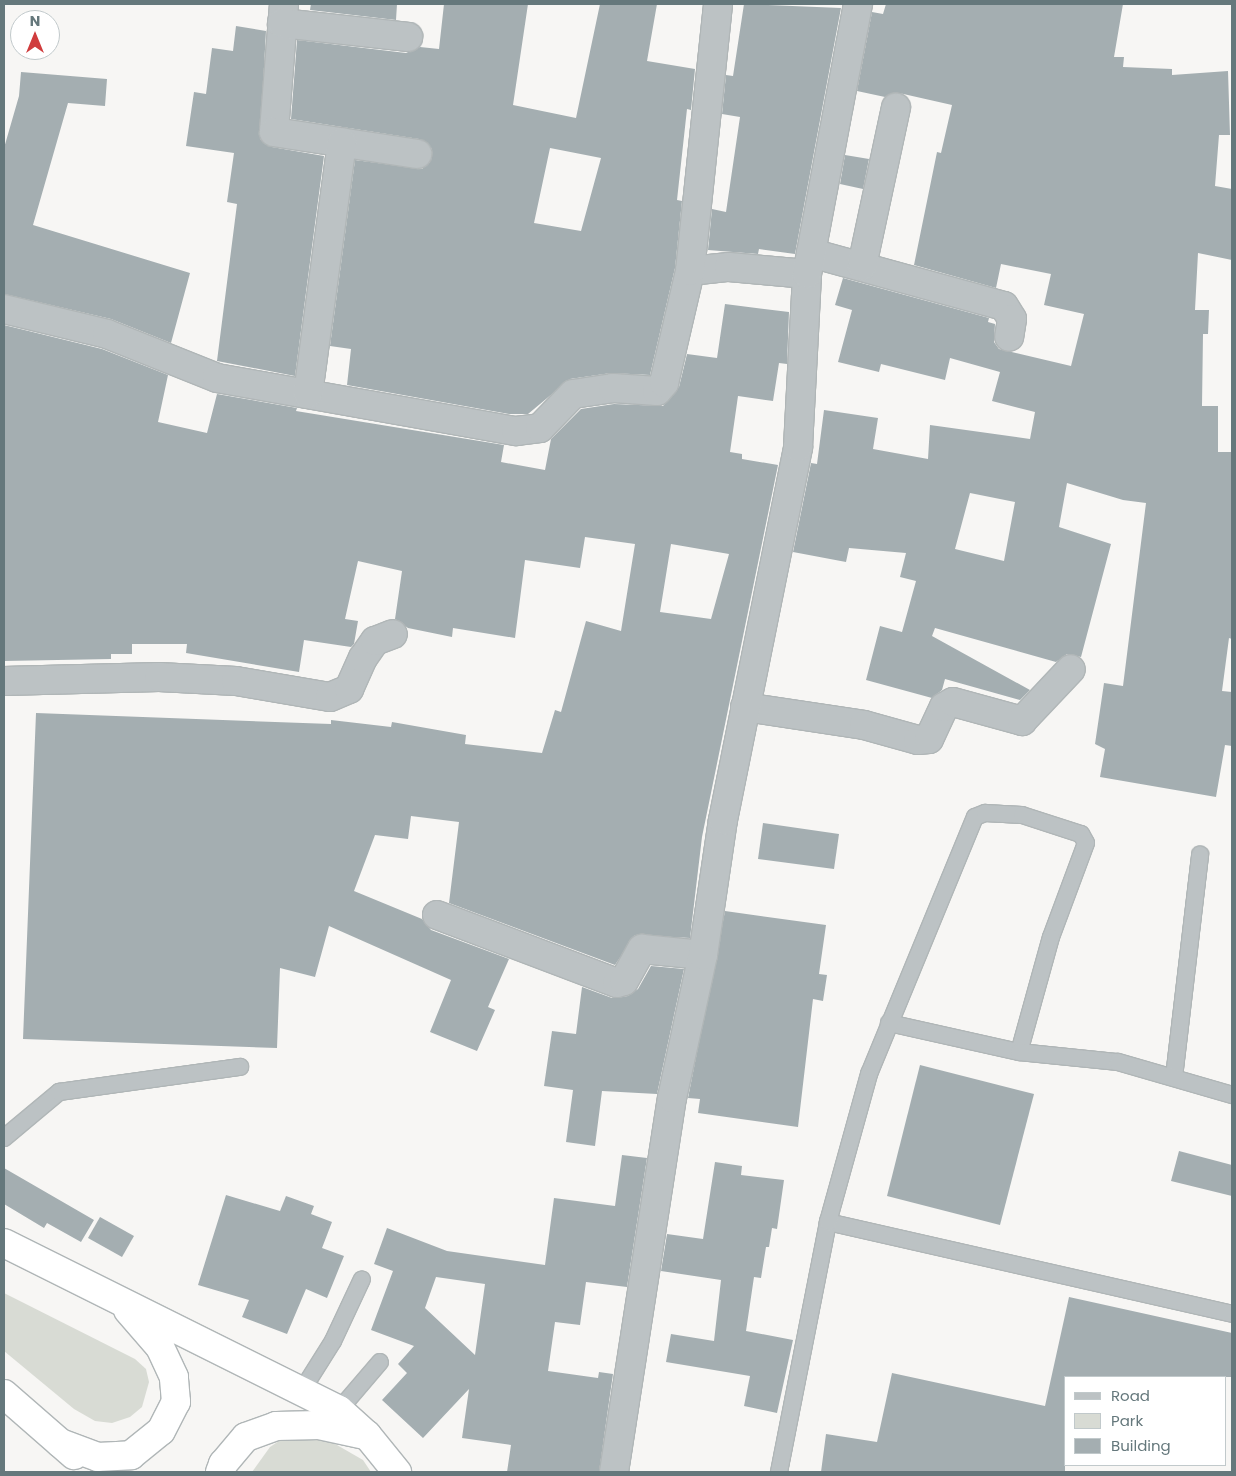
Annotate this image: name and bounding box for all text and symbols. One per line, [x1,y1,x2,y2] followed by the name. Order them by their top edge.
[10,10,60,60] north arrow
[30,11,40,31] text: N
[1064,1376,1226,1466] legend
[1111,1385,1150,1406] text: Road
[1111,1410,1143,1431] text: Park
[1111,1435,1171,1456] text: Building

